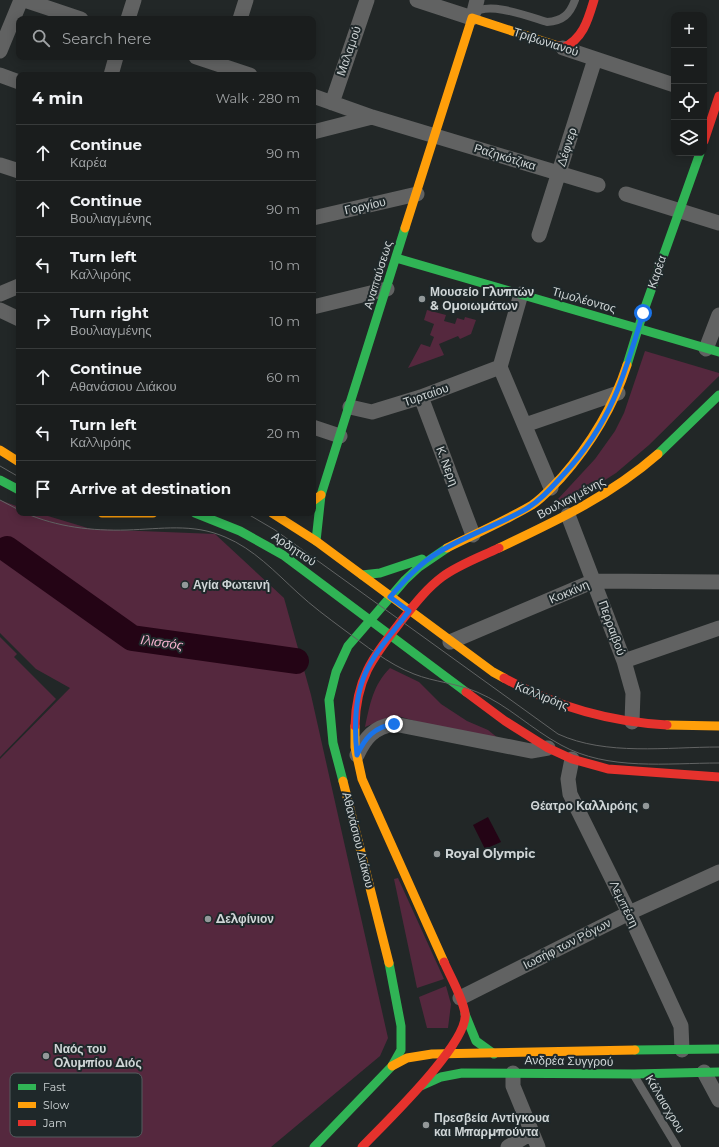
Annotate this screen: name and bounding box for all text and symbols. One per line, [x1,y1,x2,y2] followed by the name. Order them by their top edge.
[671,12,707,156] map controls
[671,12,707,48] button: +
[16,16,316,60] search box
[333,24,364,78] street label: Μαλαμού
[512,24,581,59] street label: Τριβωνιανού
[30,27,52,49] icon: search
[62,29,151,48] text: Search here
[671,48,707,84] button: −
[671,84,707,120] button: locate
[32,88,83,108] text: 4 min
[216,90,300,106] text: Walk · 280 m
[671,120,707,156] button: layers
[553,125,580,168] street label: Δέφνερ
[70,135,142,154] text: Continue
[472,140,538,173] street label: Ραζηκότζικα
[32,142,54,164] icon: ahead
[266,145,300,161] text: 90 m
[70,154,107,170] text: Καρέα
[70,191,142,210] text: Continue
[343,193,387,218] street label: Γοργίου
[32,198,54,220] icon: ahead
[266,201,300,217] text: 90 m
[70,210,152,226] text: Βουλιαγμένης
[360,239,395,311] street label: Αναπαύσεως
[70,247,137,266] text: Turn left
[644,253,669,290] street label: Καρέα
[32,254,54,276] icon: left
[270,257,300,273] text: 10 m
[70,266,131,282] text: Καλλιρόης
[550,283,618,316] street label: Τιμολέοντος
[430,284,535,313] place label: Μουσείο Γλυπτών & Ομοιωμάτων
[417,294,427,304] marker: Μουσείο Γλυπτών & Ομοιωμάτων
[70,303,149,322] text: Turn right
[634,304,652,322] route start
[32,310,54,332] icon: right
[270,313,300,329] text: 10 m
[70,322,152,338] text: Βουλιαγμένης
[70,359,142,378] text: Continue
[32,366,54,388] icon: ahead
[266,369,300,385] text: 60 m
[70,378,177,394] text: Αθανάσιου Διάκου
[401,380,450,409] street label: Τυρταίου
[70,415,137,434] text: Turn left
[32,422,54,444] icon: left
[267,425,300,441] text: 20 m
[70,434,131,450] text: Καλλιρόης
[433,444,462,488] street label: Κ. Νερη
[534,473,608,522] street label: Βουλιαγμένης
[32,478,54,500] icon: arrive
[70,479,231,498] text: Arrive at destination
[269,528,320,569] street label: Αρδηττού
[547,576,591,607] street label: Κοκκίνη
[193,577,270,592] place label: Αγία Φωτεινή
[180,580,190,590] marker: Αγία Φωτεινή
[596,598,629,657] street label: Περραιβού
[140,631,185,653] water label: Ιλισσός
[513,678,571,713] street label: Καλλιρόης
[385,715,403,733] route end
[339,790,378,889] street label: Αθανάσιου Διάκου
[531,798,638,813] place label: Θέατρο Καλλιρόης
[641,801,651,811] marker: Θέατρο Καλλιρόης
[445,846,535,861] place label: Royal Olympic
[432,849,442,859] marker: Royal Olympic
[607,878,642,930] street label: Λεμπέση
[215,911,274,926] place label: Δελφίνιον
[203,914,213,924] marker: Δελφίνιον
[520,915,613,972] street label: Ιωσήφ των Ρόγων
[54,1041,142,1070] place label: Ναός του Ολυμπίου Διός
[41,1051,51,1061] marker: Ναός του Ολυμπίου Διός
[524,1052,614,1069] street label: Ανδρέα Συγγρού
[642,1072,689,1135] street label: Κάλαισχρου
[10,1073,142,1137] legend
[43,1080,67,1094] text: Fast
[43,1098,69,1112] text: Slow
[434,1110,550,1139] place label: Πρεσβεία Αντίγκουα και Μπαρμπούντα
[42,1116,67,1130] text: Jam
[421,1120,431,1130] marker: Πρεσβεία Αντίγκουα και Μπαρμπούντα

